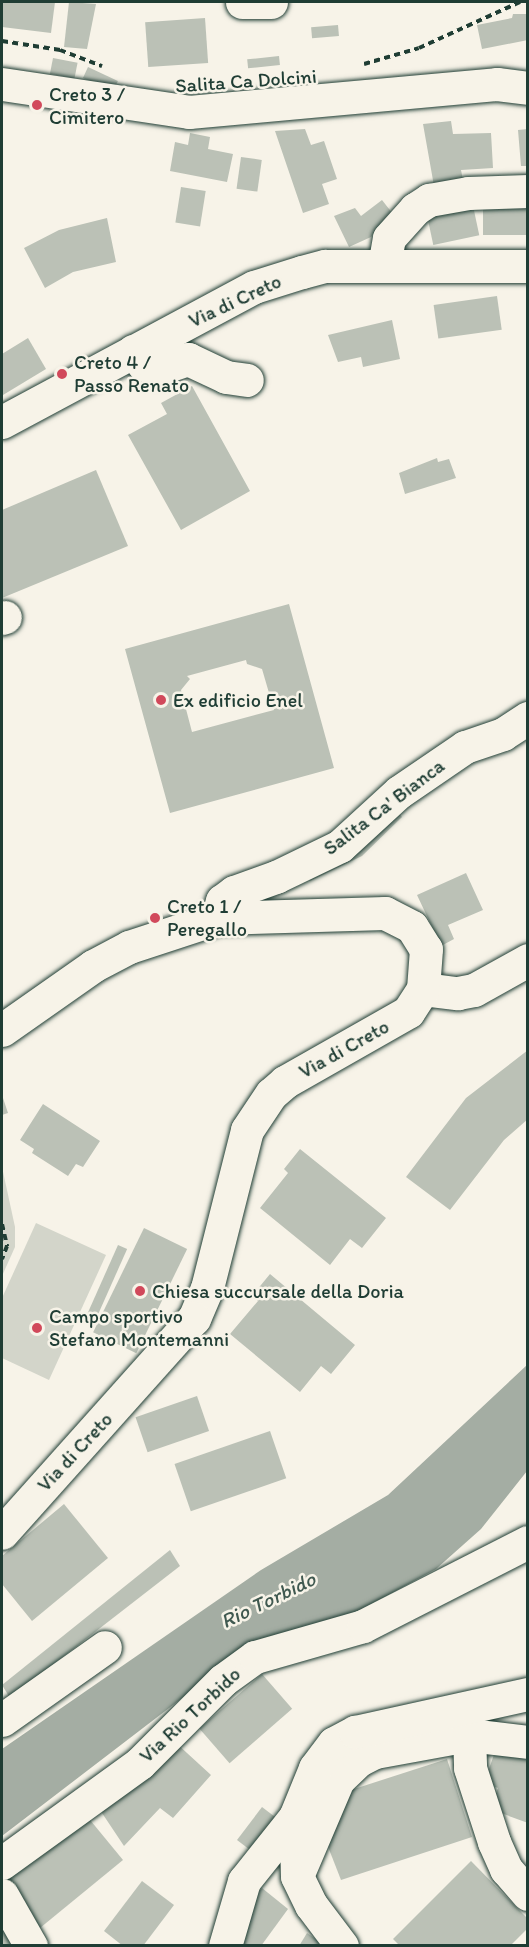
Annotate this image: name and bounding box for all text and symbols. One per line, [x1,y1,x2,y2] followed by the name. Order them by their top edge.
[174,64,318,98] street label: Salita Ca Dolcini
[49,82,125,129] place label: Creto 3 / Cimitero
[30,98,44,112] marker: Creto 3 / Cimitero
[185,269,285,333] street label: Via di Creto
[74,350,188,397] place label: Creto 4 / Passo Renato
[55,367,69,381] marker: Creto 4 / Passo Renato
[173,688,303,712] place label: Ex edificio Enel
[154,693,168,707] marker: Ex edificio Enel
[319,754,449,860] street label: Salita Ca' Bianca
[167,894,247,941] place label: Creto 1 / Peregallo
[148,911,162,925] marker: Creto 1 / Peregallo
[295,1014,393,1084] street label: Via di Creto
[152,1279,403,1303] place label: Chiesa succursale della Doria
[133,1284,147,1298] marker: Chiesa succursale della Doria
[49,1304,229,1351] place label: Campo sportivo Stefano Montemanni
[30,1321,44,1335] marker: Campo sportivo Stefano Montemanni
[32,1407,118,1497] street label: Via di Creto
[217,1567,319,1633] water label: Rio Torbido
[135,1663,245,1767] street label: Via Rio Torbido

